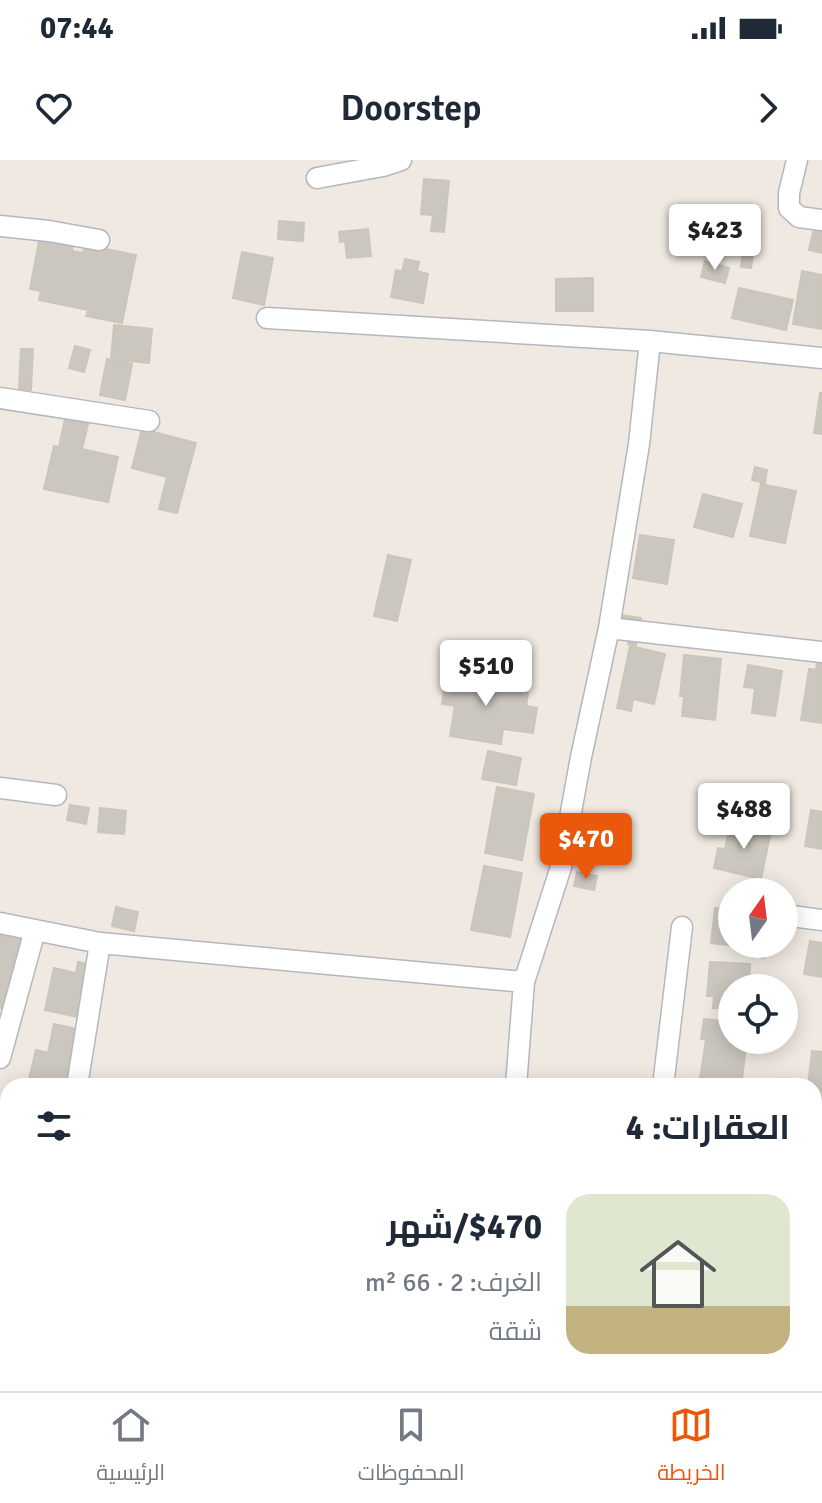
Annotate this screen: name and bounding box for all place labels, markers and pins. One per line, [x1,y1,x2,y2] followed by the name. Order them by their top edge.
[668,204,762,272] pin: $423
[439,640,533,708] pin: $510
[697,783,791,851] pin: $488
[539,813,633,881] pin: $470

